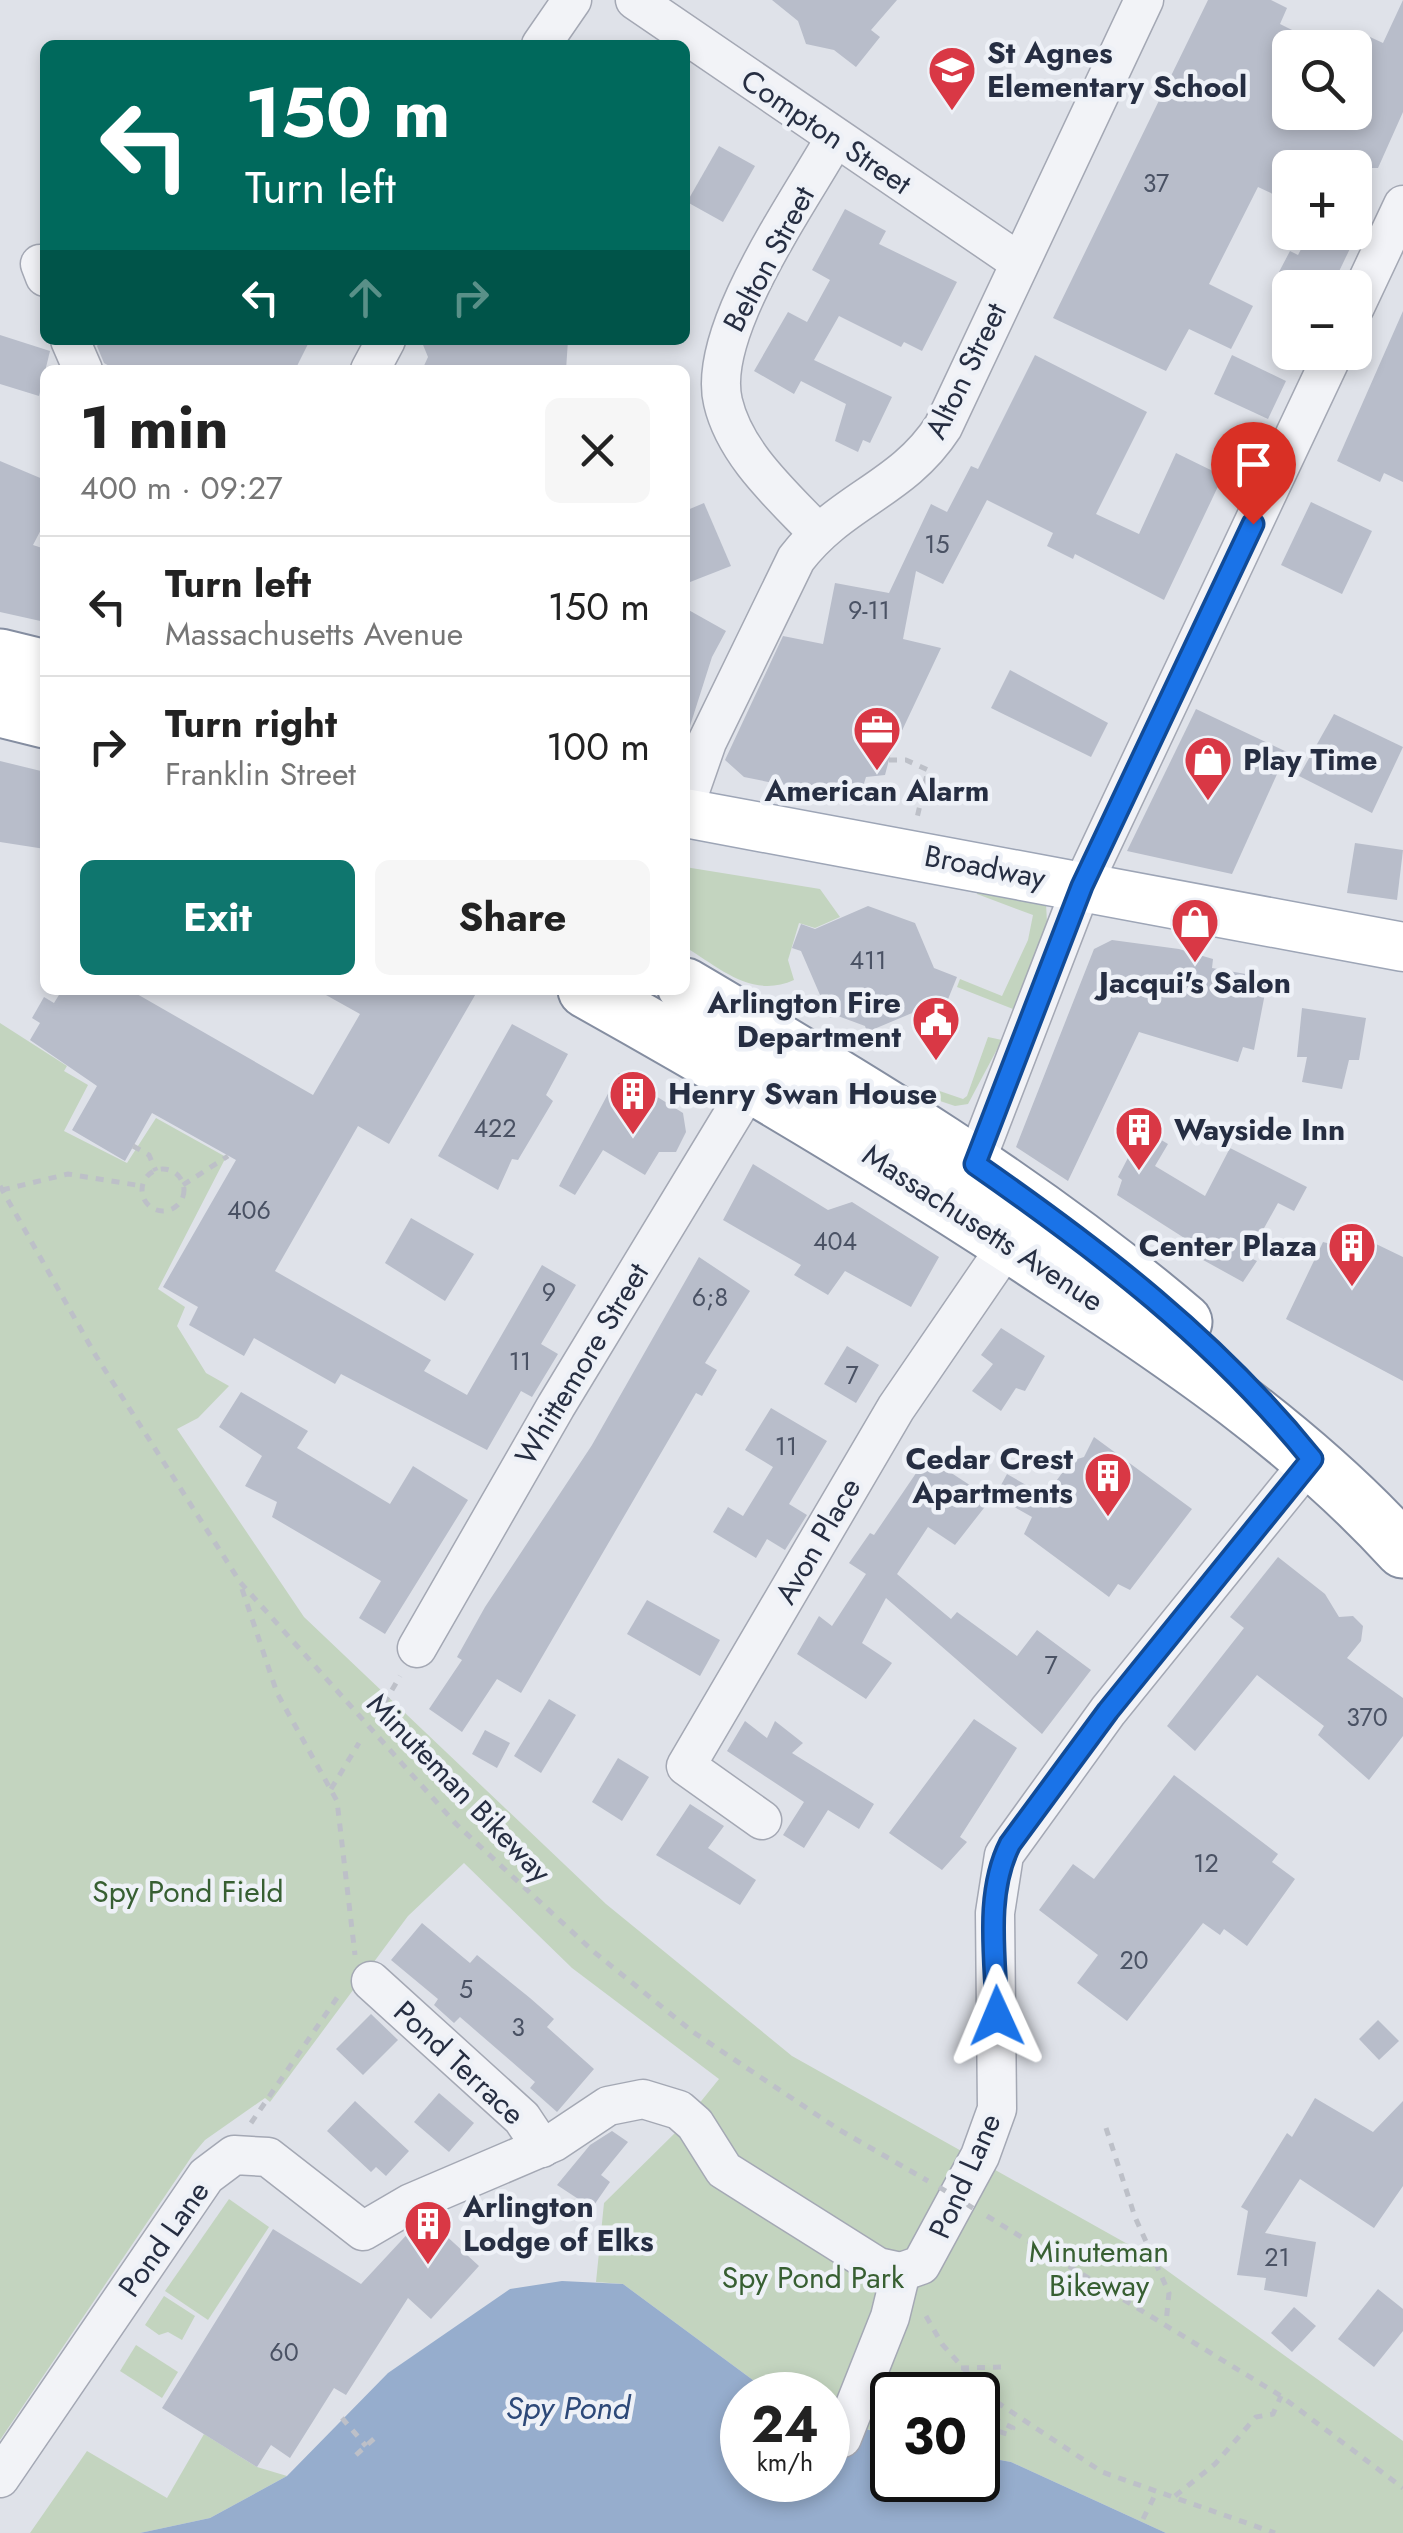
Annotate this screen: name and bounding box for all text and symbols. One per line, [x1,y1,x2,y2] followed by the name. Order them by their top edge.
[1272,30,1372,370] map controls
[1272,30,1372,130] button: search
[987,31,1247,108] place label: St Agnes Elementary School
[926,44,978,112] school or university icon: St Agnes Elementary School
[732,59,921,205] street label: Compton Street
[245,62,451,163] text: 150 m
[80,80,210,210] icon: left
[1272,150,1372,250] button: +
[245,155,396,220] text: Turn left
[1143,165,1169,201] house number: 37
[712,178,825,339] street label: Belton Street
[233,270,288,325] icon: left
[338,270,393,325] icon: ahead
[443,270,498,325] icon: right
[1272,270,1372,370] button: −
[914,295,1017,446] street label: Alton Street
[80,384,229,471] text: 1 min
[545,398,650,503] button: close
[1211,422,1296,525] pin
[1226,437,1281,492] icon: arrive
[80,465,283,511] text: 400 m · 09:27
[924,526,950,562] house number: 15
[165,556,311,611] text: Turn left
[80,579,135,634] icon: left
[548,579,650,634] text: 150 m
[848,592,890,628] house number: 9-11
[165,611,463,657] text: Massachusetts Avenue
[165,696,337,751] text: Turn right
[851,704,903,772] office icon: American Alarm
[80,719,135,774] icon: right
[546,719,650,774] text: 100 m
[1182,734,1234,802] shop icon: Play Time
[1243,738,1377,781] place label: Play Time
[165,751,356,797] text: Franklin Street
[764,769,989,812] place label: American Alarm
[921,834,1050,899] street label: Broadway
[80,860,355,975] button: Exit
[375,860,650,975] button: Share
[1169,896,1221,964] shop icon: Jacqui's Salon
[849,942,887,978] house number: 411
[1094,961,1291,1004] place label: Jacqui's Salon
[706,981,901,1058] place label: Arlington Fire Department
[910,994,962,1062] public building icon: Arlington Fire Department
[607,1068,659,1136] building icon: Henry Swan House
[668,1072,937,1115] place label: Henry Swan House
[1113,1104,1165,1172] building icon: Wayside Inn
[1174,1108,1345,1151] place label: Wayside Inn
[473,1110,517,1146] house number: 422
[854,1133,1112,1322] street label: Massachusetts Avenue
[227,1192,271,1228] house number: 406
[1326,1220,1378,1288] building icon: Center Plaza
[813,1223,857,1259] house number: 404
[1139,1224,1317,1267] place label: Center Plaza
[504,1254,659,1473] street label: Whittemore Street
[542,1274,556,1310] house number: 9
[692,1279,728,1315] house number: 6;8
[509,1343,531,1379] house number: 11
[845,1357,859,1393] house number: 7
[775,1428,797,1464] house number: 11
[905,1437,1073,1514] place label: Cedar Crest Apartments
[1082,1450,1134,1518] building icon: Cedar Crest Apartments
[764,1469,871,1612] street label: Avon Place
[1044,1647,1058,1683] house number: 7
[357,1683,562,1893] street label: Minuteman Bikeway
[1346,1699,1388,1735] house number: 370
[1193,1845,1219,1881] house number: 12
[92,1870,284,1913] park label: Spy Pond Field
[1119,1942,1149,1978] house number: 20
[945,1964,1049,2068] position arrow
[459,1971,473,2007] house number: 5
[384,1991,534,2135] street label: Pond Terrace
[511,2009,525,2045] house number: 3
[918,2106,1011,2245] street label: Pond Lane
[108,2172,219,2305] street label: Pond Lane
[462,2185,654,2262] place label: Arlington Lodge of Elks
[402,2198,454,2266] building icon: Arlington Lodge of Elks
[1029,2230,1169,2307] park label: Minuteman Bikeway
[1264,2239,1290,2275] house number: 21
[722,2256,905,2299] park label: Spy Pond Park
[269,2334,299,2370] house number: 60
[870,2372,1000,2502] speed limit sign: 30
[506,2385,632,2431] water label: Spy Pond
[751,2388,819,2461] text: 24
[757,2444,813,2480] text: km/h

